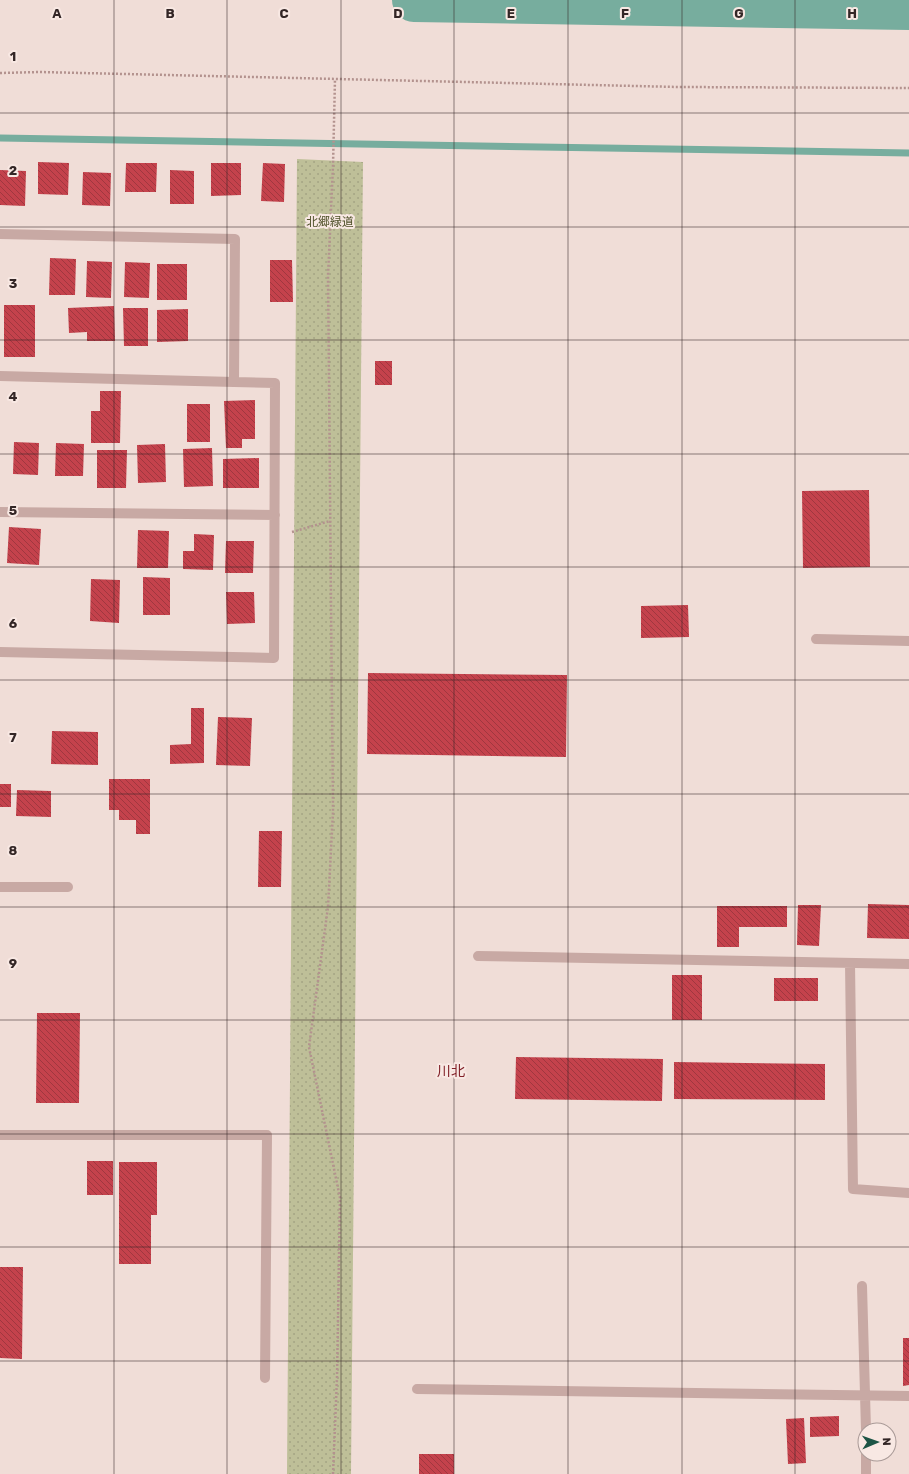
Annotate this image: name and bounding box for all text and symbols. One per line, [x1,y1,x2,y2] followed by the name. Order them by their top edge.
[52,6,62,21] text: A
[165,6,175,21] text: B
[279,6,289,21] text: C
[393,6,403,21] text: D
[507,6,515,21] text: E
[621,6,629,21] text: F
[734,6,744,21] text: G
[847,6,857,21] text: H
[10,49,16,64] text: 1
[9,163,17,178] text: 2
[306,215,354,229] park label: 北郷緑道
[9,276,18,291] text: 3
[9,389,18,404] text: 4
[9,503,17,518] text: 5
[9,616,18,631] text: 6
[9,730,17,745] text: 7
[9,843,18,858] text: 8
[9,956,17,971] text: 9
[437,1063,465,1080] district label: 川北
[857,1422,897,1462] north arrow
[880,1437,893,1446] text: N

